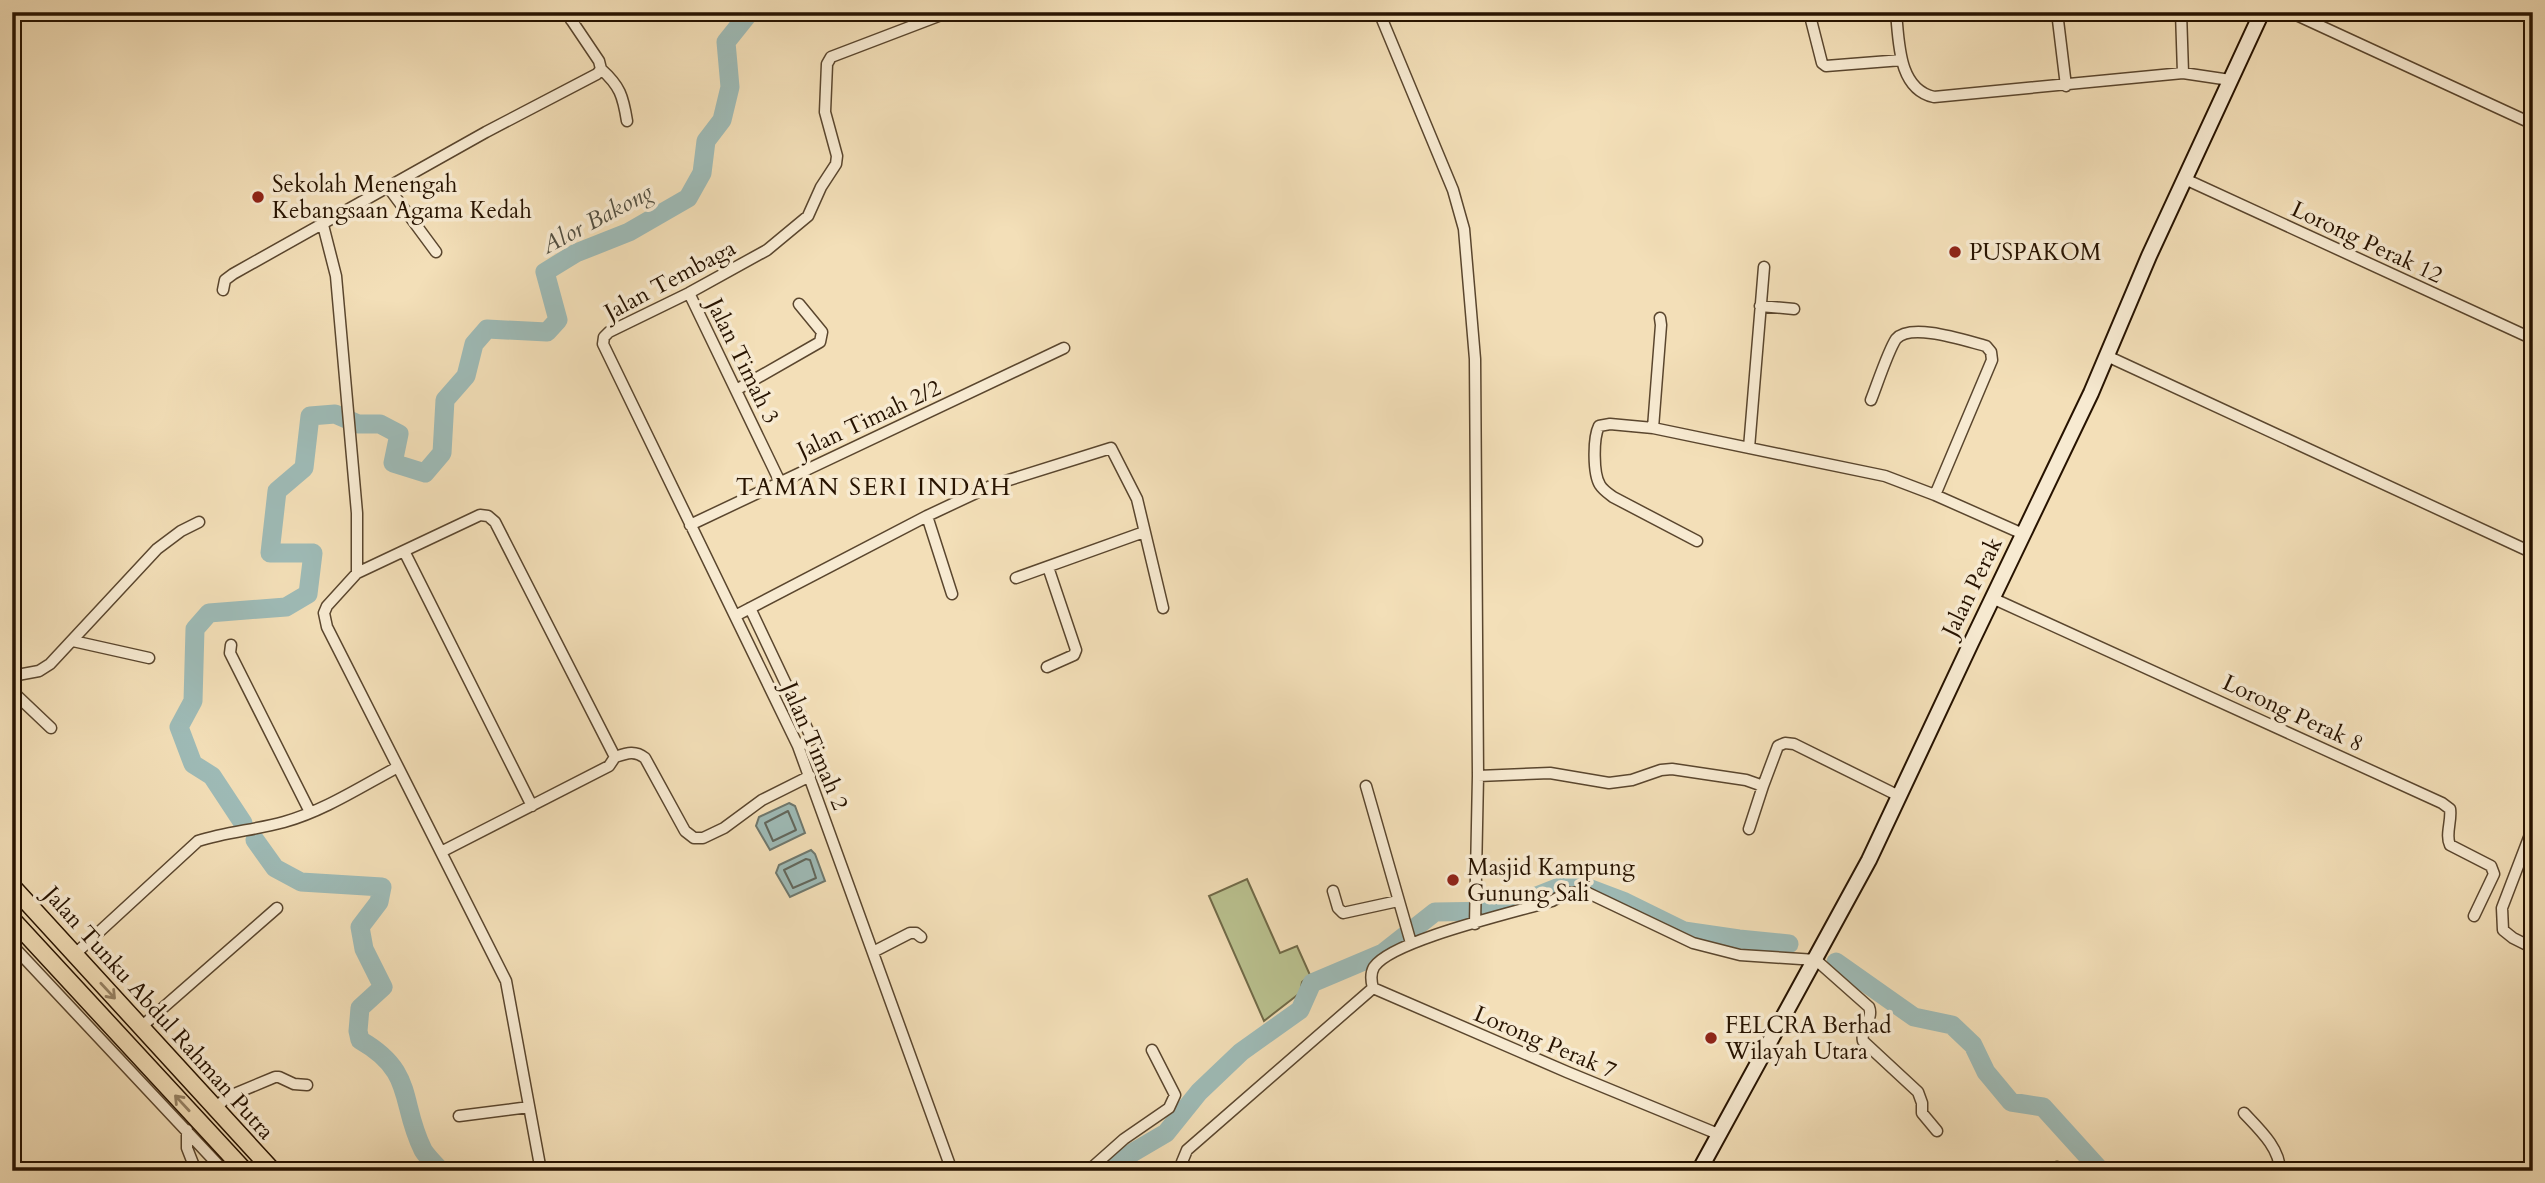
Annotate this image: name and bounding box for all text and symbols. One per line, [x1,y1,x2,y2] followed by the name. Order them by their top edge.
[272,169,532,226] place label: Sekolah Menengah Kebangsaan Agama Kedah
[534,176,659,263] water label: Alor Bakong
[250,189,266,205] marker: Sekolah Menengah Kebangsaan Agama Kedah
[2286,193,2448,291] street label: Lorong Perak 12
[596,232,741,329] street label: Jalan Tembaga
[1969,237,2102,268] place label: PUSPAKOM
[1947,244,1963,260] marker: PUSPAKOM
[698,290,787,429] street label: Jalan Timah 3
[789,372,946,467] street label: Jalan Timah 2/2
[736,471,1012,504] district label: TAMAN SERI INDAH
[1933,531,2010,645] street label: Jalan Perak
[2218,667,2368,759] street label: Lorong Perak 8
[773,675,856,815] street label: Jalan Timah 2
[1467,852,1635,909] place label: Masjid Kampung Gunung Sali
[1445,872,1461,888] marker: Masjid Kampung Gunung Sali
[35,877,281,1146] street label: Jalan Tunku Abdul Rahman Putra
[99,982,116,999] one-way arrow
[1469,998,1621,1086] street label: Lorong Perak 7
[1724,1010,1892,1067] place label: FELCRA Berhad Wilayah Utara
[1703,1030,1719,1046] marker: FELCRA Berhad Wilayah Utara
[173,1095,190,1112] one-way arrow

